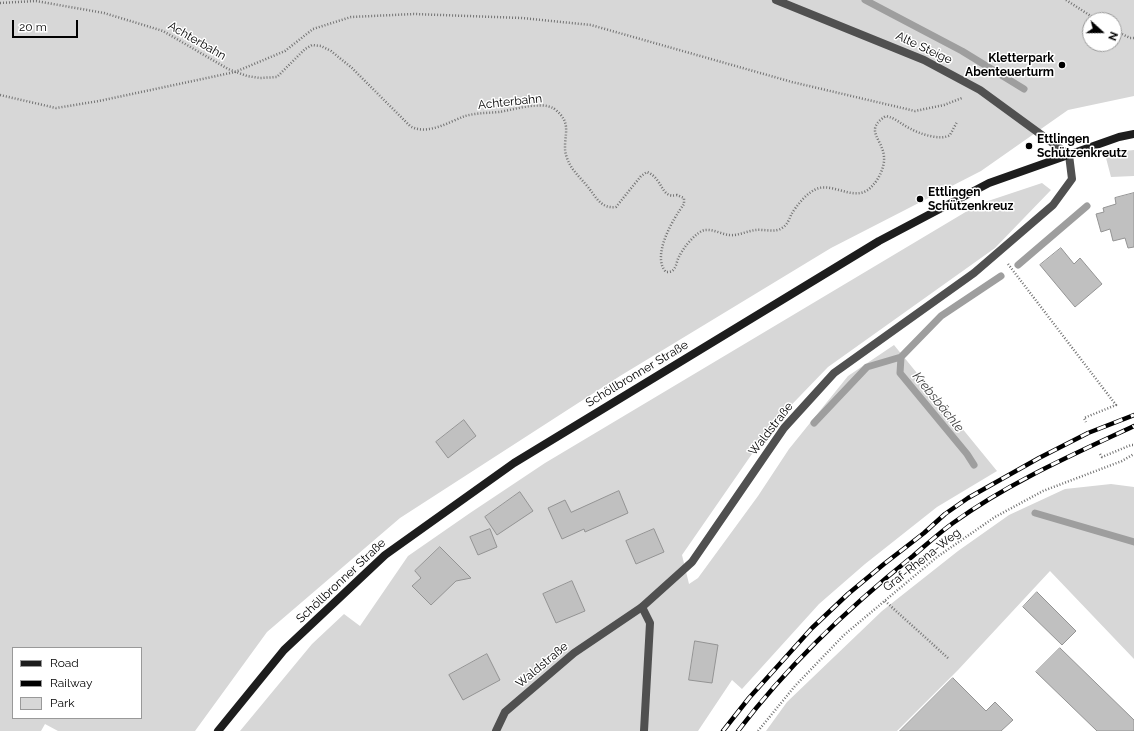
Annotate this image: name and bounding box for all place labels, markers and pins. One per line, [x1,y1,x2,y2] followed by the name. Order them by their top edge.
[965,51,1054,79] place label: Kletterpark Abenteuerturm
[1057,60,1067,70] marker: Kletterpark Abenteuerturm
[1037,132,1127,160] place label: Ettlingen Schützenkreutz
[1024,141,1034,151] marker: Ettlingen Schützenkreutz
[928,185,1013,213] place label: Ettlingen Schützenkreuz
[915,194,925,204] marker: Ettlingen Schützenkreuz

